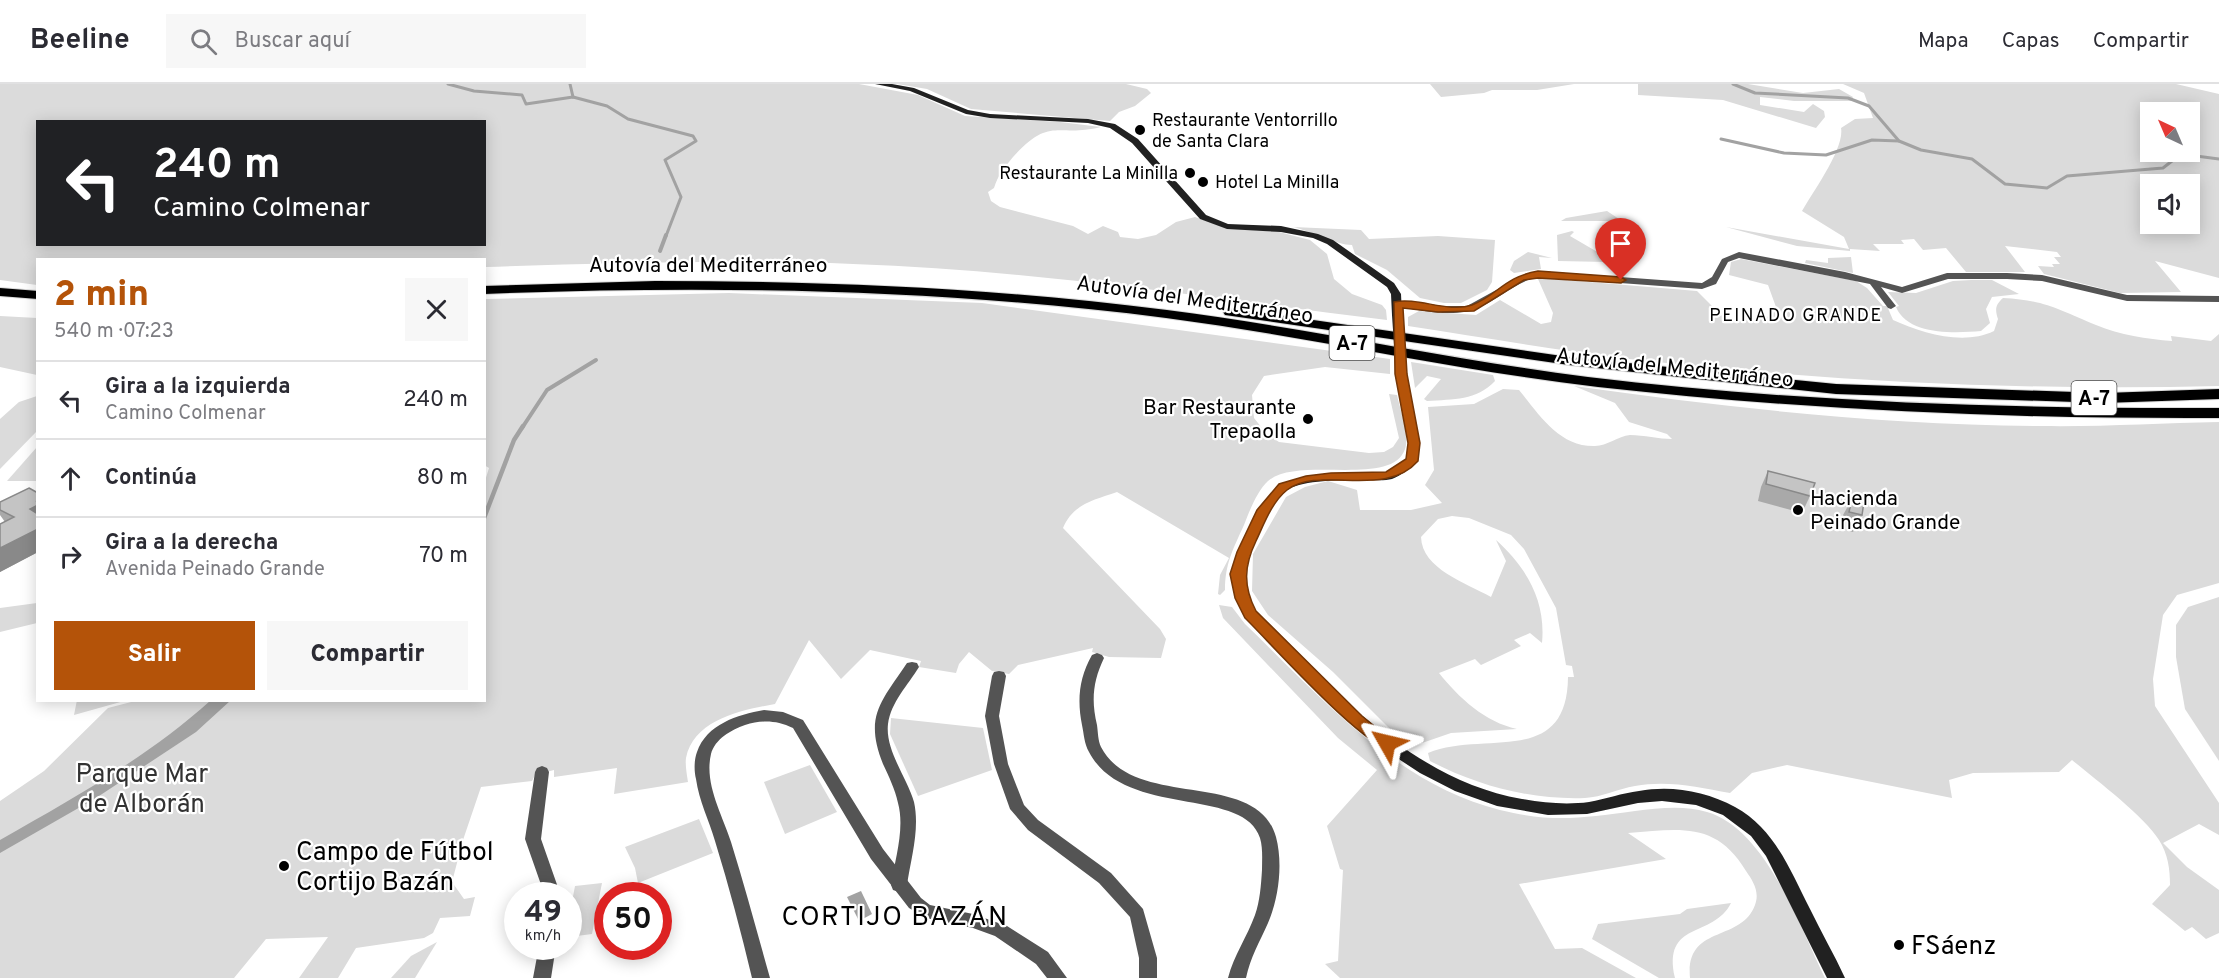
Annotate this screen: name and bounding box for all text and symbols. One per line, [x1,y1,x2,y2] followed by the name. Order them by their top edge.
[166,14,586,68] search box
[30,23,130,59] text: Beeline
[187,25,220,58] icon: search
[235,28,350,55] text: Buscar aquí
[1918,28,1969,55] text: Mapa
[2002,28,2060,55] text: Capas
[2093,28,2189,55] text: Compartir
[2140,102,2200,162] north arrow
[2140,102,2200,234] map controls
[1152,110,1338,154] place label: Restaurante Ventorrillo de Santa Clara
[1133,123,1147,137] marker: Restaurante Ventorrillo de Santa Clara
[153,140,281,193] text: 240 m
[54,144,132,222] icon: left
[999,163,1178,186] place label: Restaurante La Minilla
[1183,166,1197,180] marker: Restaurante La Minilla
[1215,172,1339,195] place label: Hotel La Minilla
[2140,174,2200,234] button: sound
[1196,175,1210,189] marker: Hotel La Minilla
[153,192,370,226] text: Camino Colmenar
[1595,218,1646,280] pin
[1604,227,1637,260] icon: arrive
[589,253,827,280] street label: Autovía del Mediterráneo
[1075,271,1315,330] street label: Autovía del Mediterráneo
[54,273,149,319] text: 2 min
[405,278,468,341] button: close
[1709,305,1883,328] district label: PEINADO GRANDE
[54,319,174,345] text: 540 m · 07:23
[1330,326,1374,360] road number: A-7
[1555,343,1795,394] street label: Autovía del Mediterráneo
[105,374,291,401] text: Gira a la izquierda
[2072,381,2116,415] road number: A-7
[54,384,87,417] icon: left
[403,387,468,414] text: 240 m
[1143,395,1296,446] place label: Bar Restaurante Trepaolla
[105,401,266,427] text: Camino Colmenar
[1301,412,1315,426] marker: Bar Restaurante Trepaolla
[54,462,87,495] icon: ahead
[105,465,197,492] text: Continúa
[417,465,468,492] text: 80 m
[1810,486,1960,537] place label: Hacienda Peinado Grande
[1791,503,1805,517] marker: Hacienda Peinado Grande
[105,530,278,557] text: Gira a la derecha
[54,540,87,573] icon: right
[419,543,468,570] text: 70 m
[105,557,325,583] text: Avenida Peinado Grande
[54,621,255,690] button: Salir
[267,621,468,690] button: Compartir
[1355,711,1419,775] position arrow
[76,759,208,822] park label: Parque Mar de Alborán
[296,837,494,900] place label: Campo de Fútbol Cortijo Bazán
[277,859,291,873] marker: Campo de Fútbol Cortijo Bazán
[594,882,672,960] speed limit sign: 50
[524,895,562,932] text: 49
[782,900,1009,935] district label: CORTIJO BAZÁN
[525,927,561,946] text: km/h
[1911,931,1996,964] place label: FSáenz
[1892,938,1906,952] marker: FSáenz

